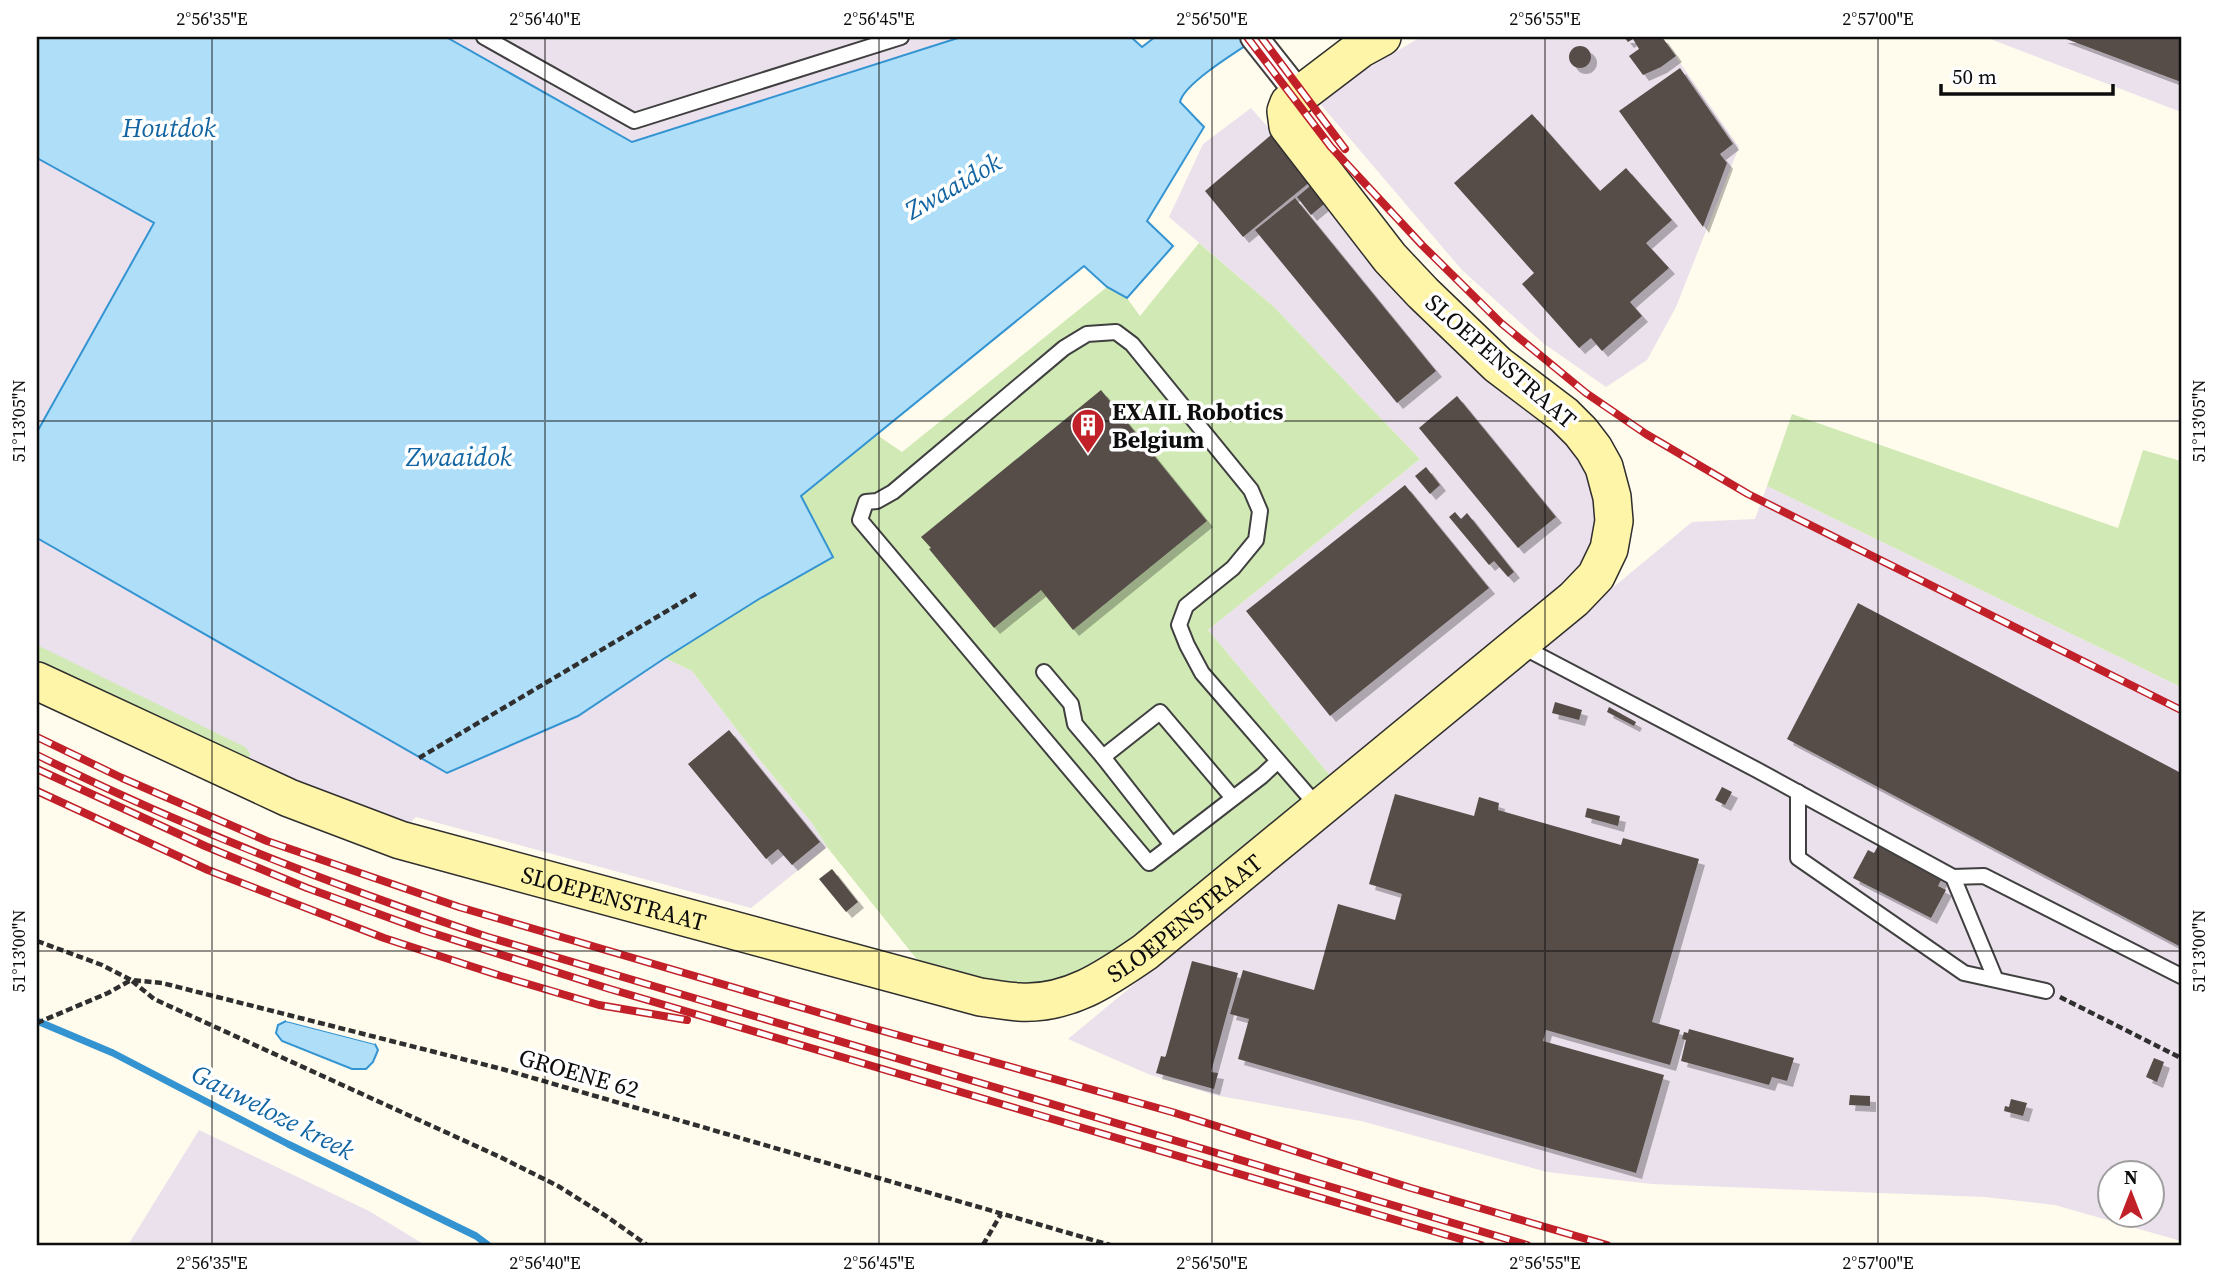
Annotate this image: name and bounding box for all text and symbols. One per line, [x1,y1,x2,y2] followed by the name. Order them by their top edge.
[176,6,248,31] text: 2°56'35"E
[509,6,581,31] text: 2°56'40"E
[843,6,915,31] text: 2°56'45"E
[1176,6,1248,31] text: 2°56'50"E
[1509,6,1581,31] text: 2°56'55"E
[1842,6,1914,31] text: 2°57'00"E
[1941,52,2113,96] scale bar
[1952,62,1997,91] text: 50 m
[121,110,216,146] water label: Houtdok
[897,144,1008,228] water label: Zwaaidok
[1418,286,1584,436] street label: SLOEPENSTRAAT
[6,380,31,462] text: 51°13'05"N
[2186,380,2211,462] text: 51°13'05"N
[1112,395,1284,456] place label: EXAIL Robotics Belgium
[1069,406,1107,455] building icon: EXAIL Robotics Belgium
[405,439,512,475] water label: Zwaaidok
[1100,846,1269,990] street label: SLOEPENSTRAAT
[518,857,710,939] street label: SLOEPENSTRAAT
[6,910,31,992] text: 51°13'00"N
[2186,910,2211,992] text: 51°13'00"N
[515,1040,643,1106] street label: GROENE 62
[186,1056,361,1169] water label: Gauweloze kreek
[2096,1160,2166,1230] north arrow
[2124,1164,2138,1190] text: N
[176,1250,248,1275] text: 2°56'35"E
[509,1250,581,1275] text: 2°56'40"E
[843,1250,915,1275] text: 2°56'45"E
[1176,1250,1248,1275] text: 2°56'50"E
[1509,1250,1581,1275] text: 2°56'55"E
[1842,1250,1914,1275] text: 2°57'00"E

